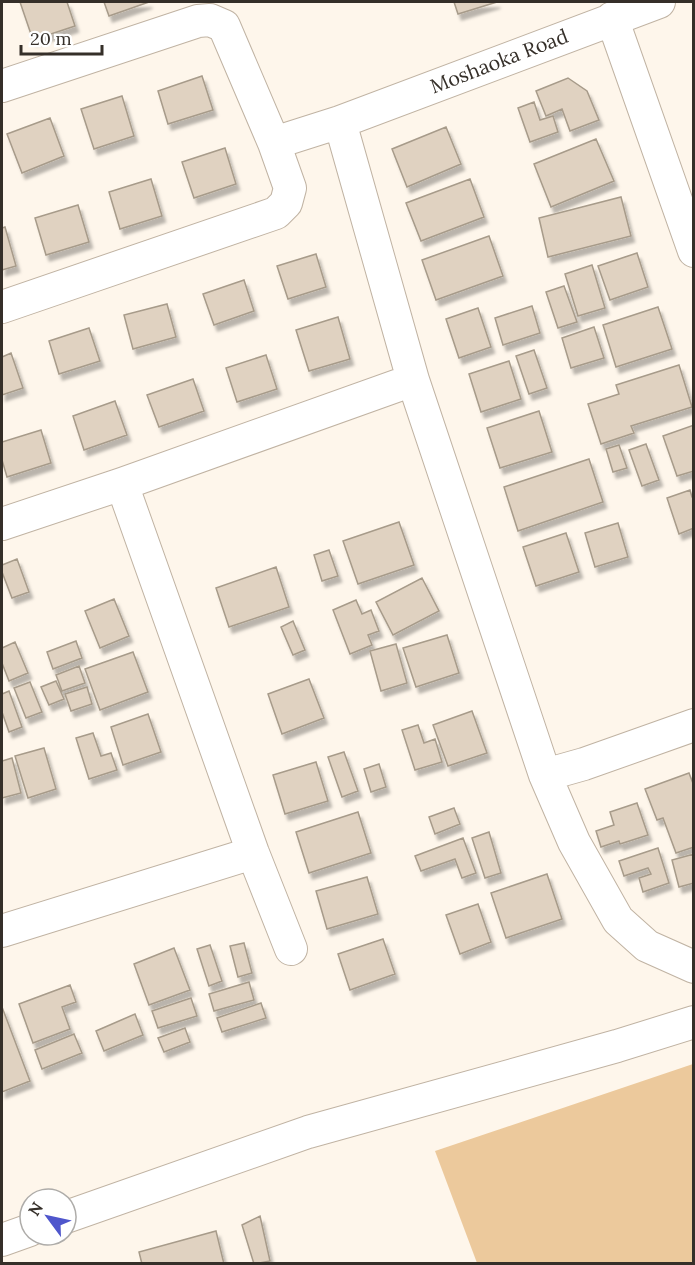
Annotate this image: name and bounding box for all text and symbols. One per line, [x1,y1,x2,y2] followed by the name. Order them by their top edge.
[21,18,102,56] scale bar
[426,23,571,98] street label: Moshaoka Road
[30,27,72,50] text: 20 m
[18,1187,78,1247] north arrow
[24,1198,47,1219] text: N

